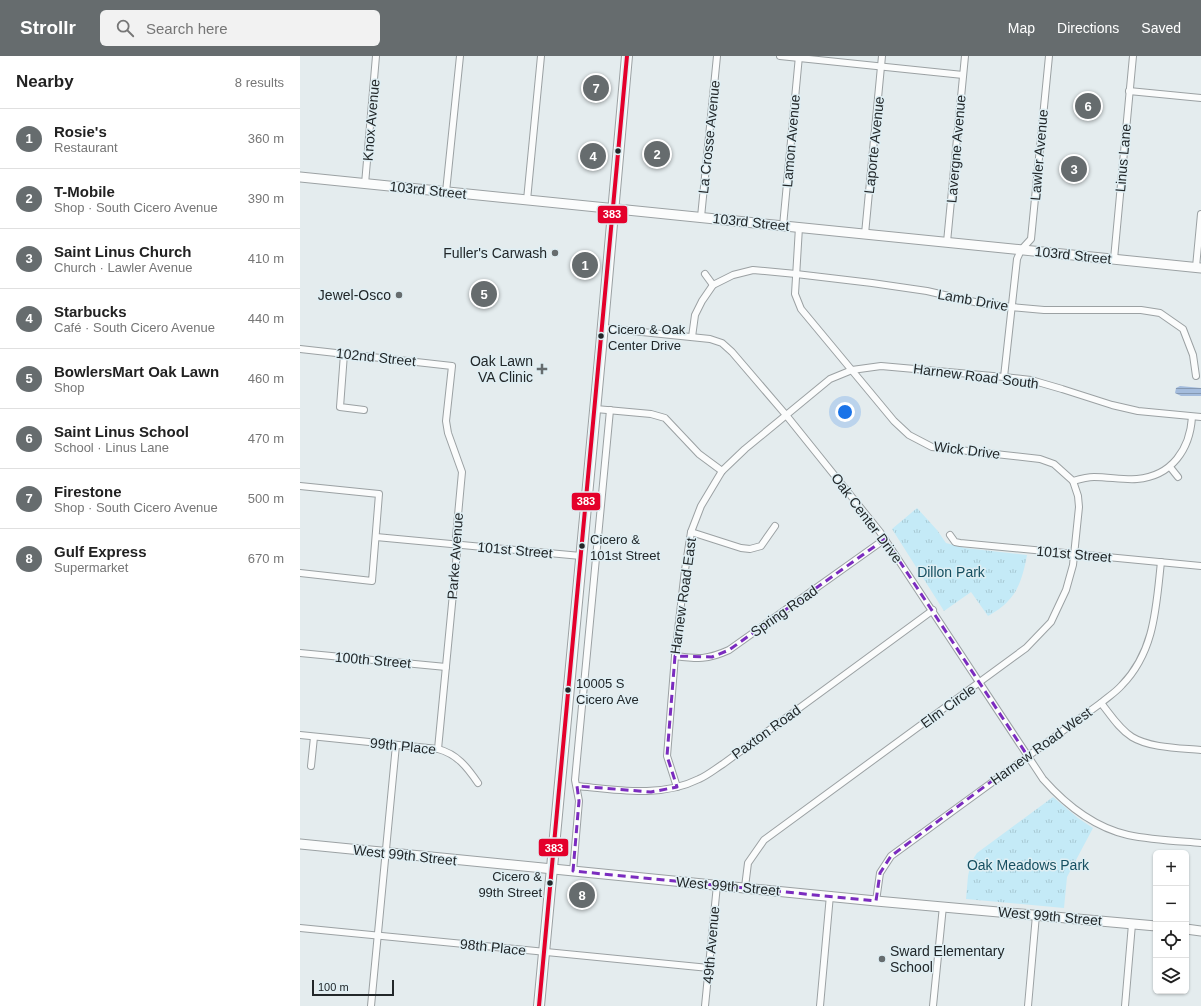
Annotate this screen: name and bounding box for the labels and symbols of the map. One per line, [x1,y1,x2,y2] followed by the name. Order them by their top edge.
[583,73,609,103] pin: 7
[359,78,383,162] street label: Knox Avenue
[695,79,723,195] street label: La Crosse Avenue
[1075,91,1101,121] pin: 6
[779,94,803,188] street label: Lamon Avenue
[943,94,969,204] street label: Lavergne Avenue
[861,95,887,194] street label: Laporte Avenue
[1027,108,1051,201] street label: Lawler Avenue
[1112,123,1134,193] street label: Linus Lane
[644,139,670,169] pin: 2
[580,141,606,171] pin: 4
[613,146,623,156] unlabelled marker
[1061,154,1087,184] pin: 3
[389,178,467,202] street label: 103rd Street
[597,205,628,224] line badge: 383
[603,208,621,220] text: 383
[712,210,790,234] street label: 103rd Street
[1034,243,1112,267] street label: 103rd Street
[443,245,547,261] place label: Fuller's Carwash
[550,248,560,258] marker: Fuller's Carwash
[572,250,598,280] pin: 1
[471,279,497,309] pin: 5
[936,286,1010,314] street label: Lamb Drive
[318,287,391,303] place label: Jewel-Osco
[394,290,404,300] marker: Jewel-Osco
[608,322,686,353] place label: Cicero & Oak Center Drive
[596,331,606,341] marker: Cicero & Oak Center Drive
[335,345,417,369] street label: 102nd Street
[470,353,533,385] place label: Oak Lawn VA Clinic
[912,360,1040,392] street label: Harnew Road South
[536,363,548,375] marker: Oak Lawn VA Clinic
[835,402,855,422] your location
[933,438,1001,462] street label: Wick Drive
[828,470,906,566] street label: Oak Center Drive
[571,492,601,511] line badge: 383
[577,495,595,507] text: 383
[444,512,466,600] street label: Parke Avenue
[590,532,660,563] place label: Cicero & 101st Street
[667,537,699,655] street label: Harnew Road East
[477,539,553,561] street label: 101st Street
[577,541,587,551] marker: Cicero & 101st Street
[1036,543,1112,565] street label: 101st Street
[917,564,986,580] park label: Dillon Park
[748,582,820,640] street label: Spring Road
[334,649,412,671] street label: 100th Street
[576,676,639,707] place label: 10005 S Cicero Ave
[917,681,979,731] street label: Elm Circle
[563,685,573,695] marker: 10005 S Cicero Ave
[729,702,803,762] street label: Paxton Road
[987,704,1095,788] street label: Harnew Road West
[369,735,437,757] street label: 99th Place
[538,838,569,857] line badge: 383
[352,842,458,868] street label: West 99th Street
[545,842,563,854] text: 383
[967,857,1090,873] park label: Oak Meadows Park
[478,869,542,900] place label: Cicero & 99th Street
[675,873,781,899] street label: West 99th Street
[545,878,555,888] marker: Cicero & 99th Street
[569,880,595,910] pin: 8
[997,903,1103,929] street label: West 99th Street
[700,905,722,984] street label: 49th Avenue
[459,936,527,958] street label: 98th Place
[890,943,1004,975] place label: Sward Elementary School
[877,954,887,964] marker: Sward Elementary School
[312,978,394,997] scale bar

